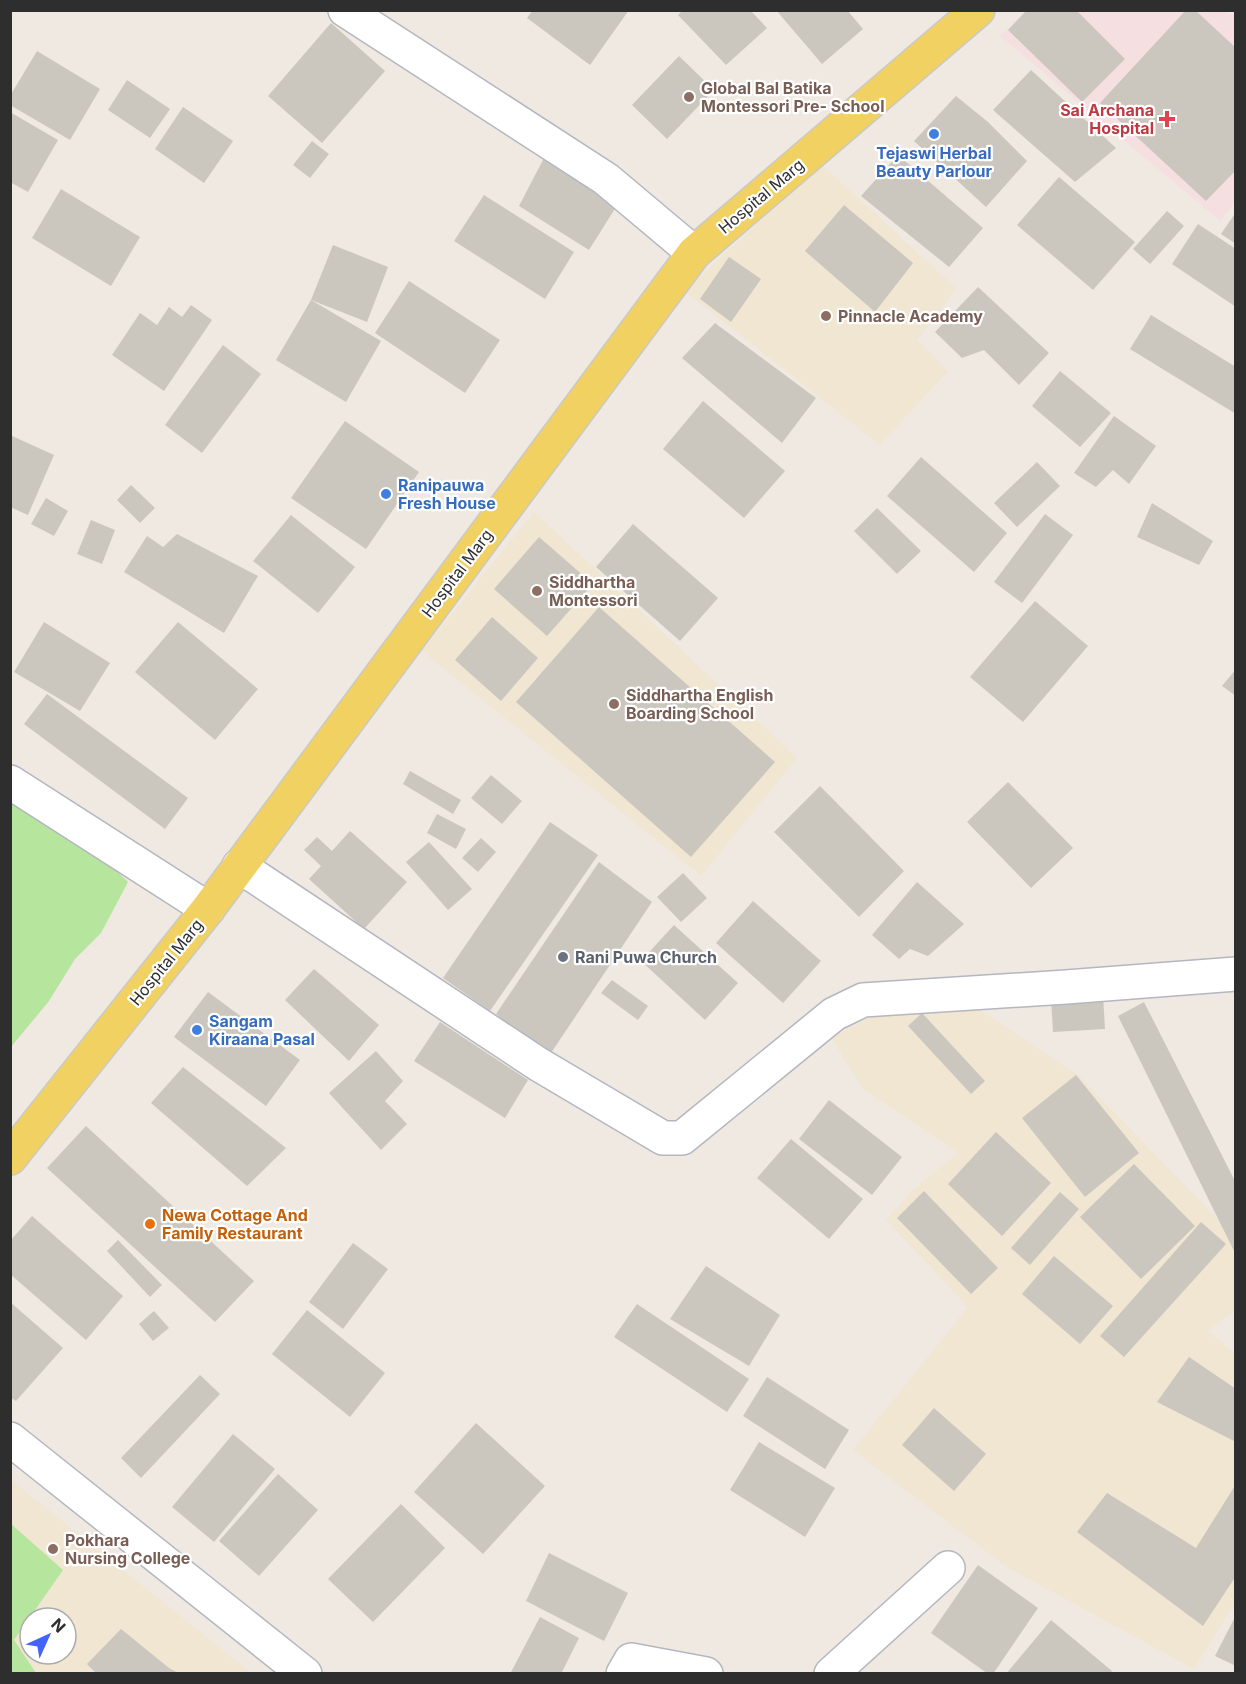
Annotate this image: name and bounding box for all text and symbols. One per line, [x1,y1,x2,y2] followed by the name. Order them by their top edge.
[701,78,885,116] place label: Global Bal Batika Montessori Pre- School
[682,90,696,104] marker: Global Bal Batika Montessori Pre- School
[1060,100,1154,138] place label: Sai Archana Hospital
[1158,110,1176,128] marker: Sai Archana Hospital
[927,127,941,141] marker: Tejaswi Herbal Beauty Parlour
[876,143,992,181] place label: Tejaswi Herbal Beauty Parlour
[714,155,808,237] street label: Hospital Marg
[838,306,983,326] place label: Pinnacle Academy
[819,309,833,323] marker: Pinnacle Academy
[398,475,496,513] place label: Ranipauwa Fresh House
[379,487,393,501] marker: Ranipauwa Fresh House
[417,525,497,621] street label: Hospital Marg
[549,572,638,610] place label: Siddhartha Montessori
[530,584,544,598] marker: Siddhartha Montessori
[626,685,773,723] place label: Siddhartha English Boarding School
[607,697,621,711] marker: Siddhartha English Boarding School
[125,915,207,1009] street label: Hospital Marg
[575,947,717,967] place label: Rani Puwa Church
[556,950,570,964] marker: Rani Puwa Church
[209,1011,315,1049] place label: Sangam Kiraana Pasal
[190,1023,204,1037] marker: Sangam Kiraana Pasal
[162,1205,308,1243] place label: Newa Cottage And Family Restaurant
[143,1217,157,1231] marker: Newa Cottage And Family Restaurant
[65,1530,190,1568] place label: Pokhara Nursing College
[46,1542,60,1556] marker: Pokhara Nursing College
[18,1606,78,1666] north arrow
[47,1614,70,1637] text: N

